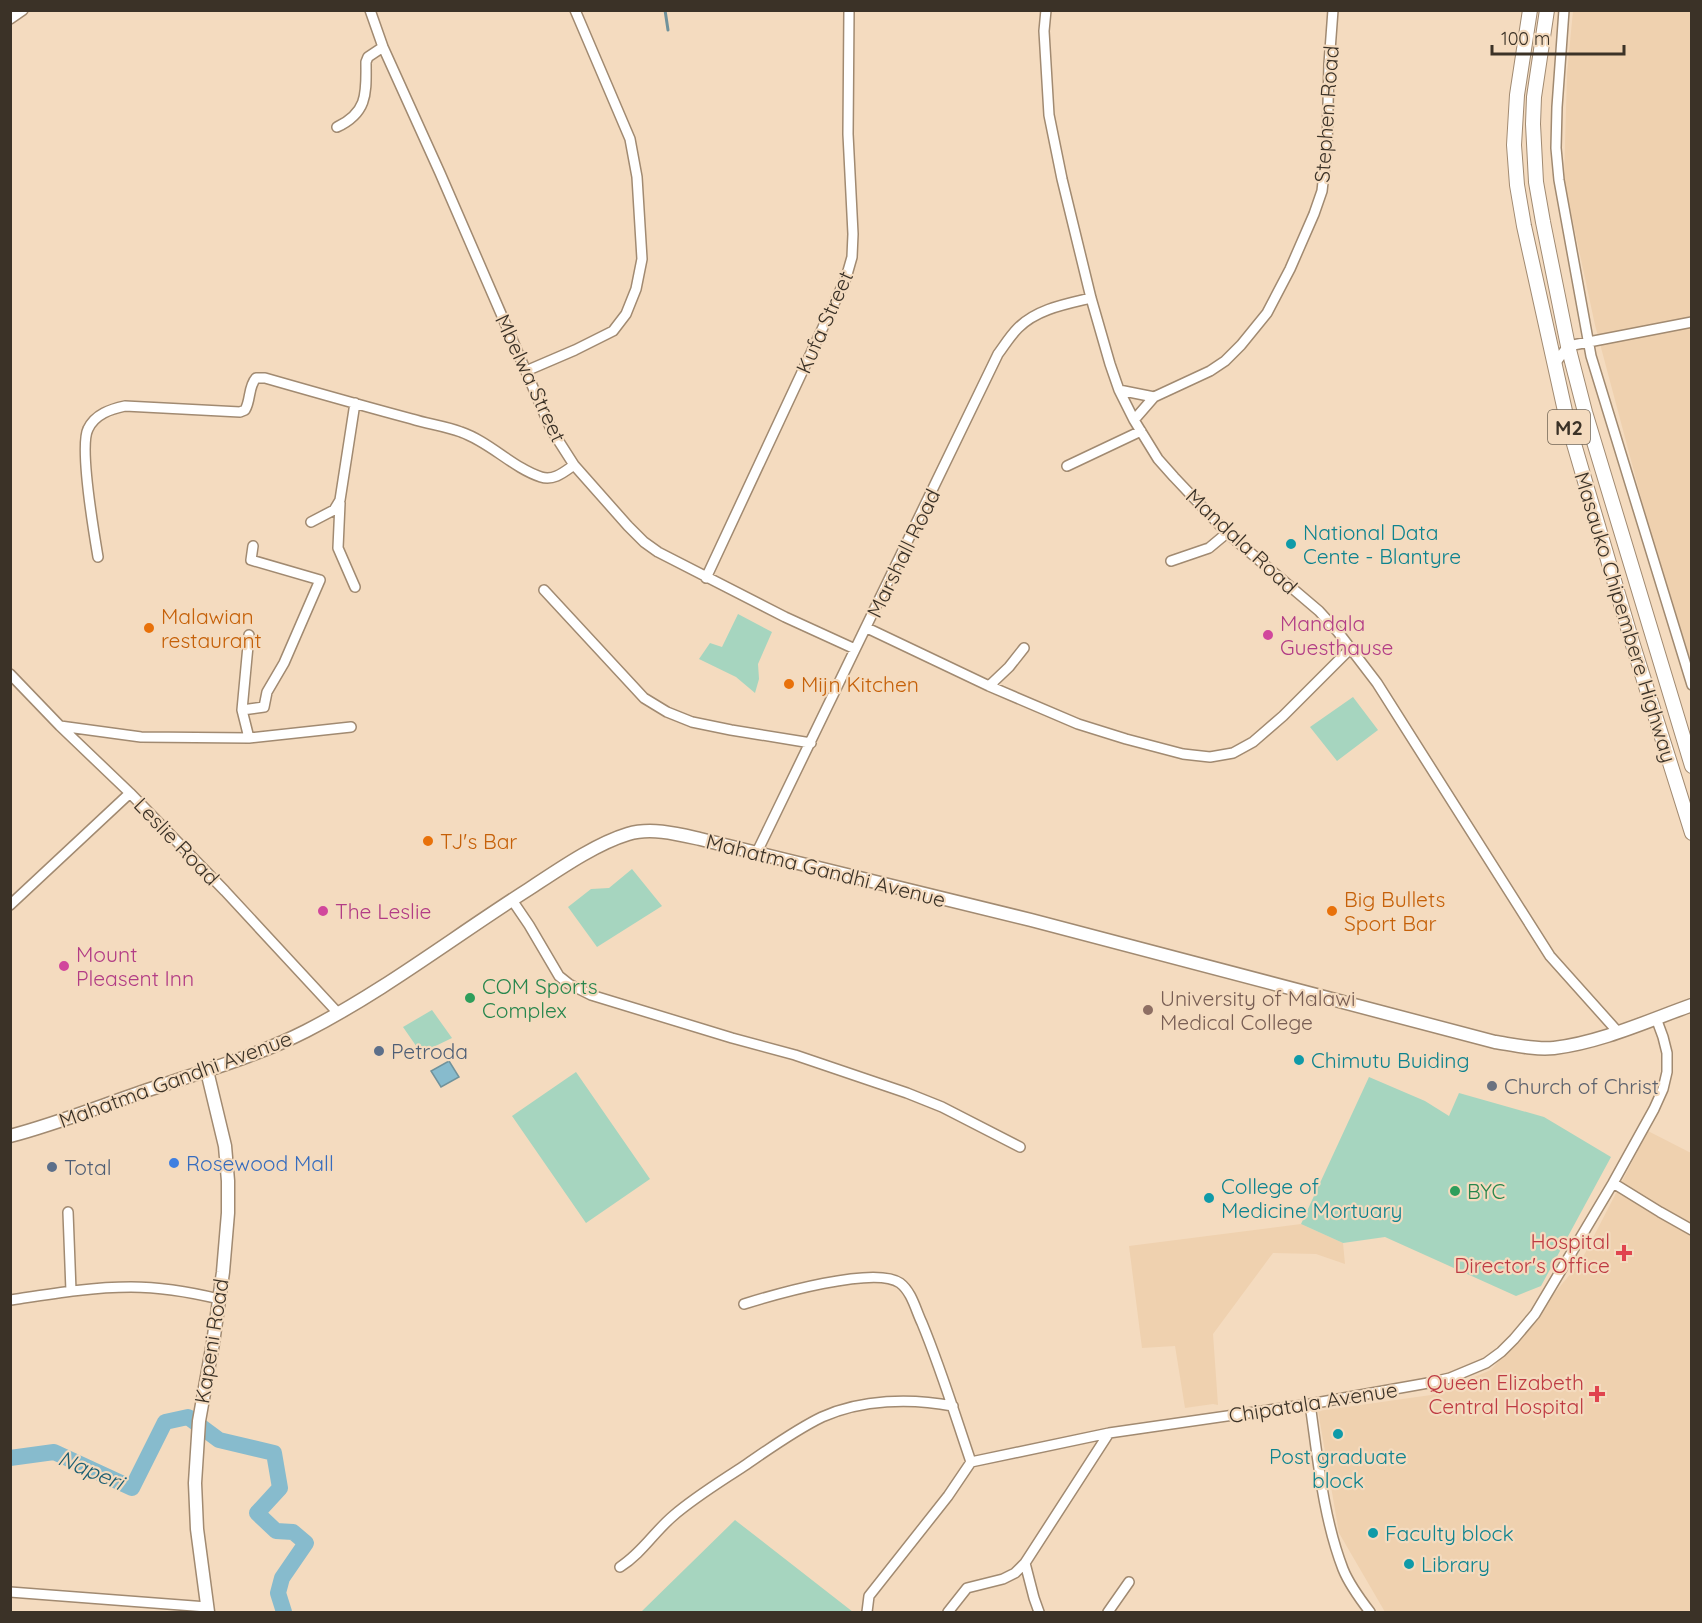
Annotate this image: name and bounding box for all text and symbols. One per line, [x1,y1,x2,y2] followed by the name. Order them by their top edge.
[1492,18,1624,56] scale bar
[1501,27,1550,50] text: 100 m
[1308,45,1344,183] street label: Stephen Road
[790,267,858,377] street label: Kufa Street
[490,310,572,446] street label: Mbelwa Street
[1548,410,1590,444] road number: M2
[1569,468,1683,766] street label: Masauko Chipembere Highway
[1181,483,1303,599] street label: Mandala Road
[861,484,945,622] street label: Marshall Road
[1303,519,1461,569] place label: National Data Cente - Blantyre
[1284,537,1298,551] marker: National Data Cente - Blantyre
[161,603,262,653] place label: Malawian restaurant
[1280,610,1393,660] place label: Mandala Guesthause
[142,621,156,635] marker: Malawian restaurant
[1261,628,1275,642] marker: Mandala Guesthause
[801,671,919,697] place label: Mijn Kitchen
[782,677,796,691] marker: Mijn Kitchen
[129,792,225,890] street label: Leslie Road
[440,828,517,854] place label: TJ's Bar
[704,828,948,912] street label: Mahatma Gandhi Avenue
[421,834,435,848] marker: TJ's Bar
[1344,886,1445,936] place label: Big Bullets Sport Bar
[335,898,431,924] place label: The Leslie
[316,904,330,918] marker: The Leslie
[1325,904,1339,918] marker: Big Bullets Sport Bar
[76,941,194,991] place label: Mount Pleasent Inn
[57,959,71,973] marker: Mount Pleasent Inn
[482,973,598,1023] place label: COM Sports Complex
[1160,985,1355,1035] place label: University of Malawi Medical College
[463,991,477,1005] marker: COM Sports Complex
[1141,1003,1155,1017] marker: University of Malawi Medical College
[55,1025,295,1133] street label: Mahatma Gandhi Avenue
[391,1038,468,1064] place label: Petroda
[372,1044,386,1058] marker: Petroda
[1311,1047,1470,1073] place label: Chimutu Buiding
[1292,1053,1306,1067] marker: Chimutu Buiding
[1504,1073,1659,1099] place label: Church of Christ
[1485,1079,1499,1093] marker: Church of Christ
[186,1150,334,1176] place label: Rosewood Mall
[64,1154,112,1180] place label: Total
[167,1156,181,1170] marker: Rosewood Mall
[45,1160,59,1174] marker: Total
[1221,1173,1403,1223] place label: College of Medicine Mortuary
[1467,1178,1505,1204] place label: BYC
[1448,1184,1462,1198] marker: BYC
[1202,1191,1216,1205] marker: College of Medicine Mortuary
[1454,1228,1610,1278] place label: Hospital Director's Office
[1615,1244,1633,1262] marker: Hospital Director's Office
[188,1277,234,1405] street label: Kapeni Road
[1427,1369,1584,1419] place label: Queen Elizabeth Central Hospital
[1227,1376,1399,1428] street label: Chipatala Avenue
[1588,1385,1606,1403] marker: Queen Elizabeth Central Hospital
[1331,1427,1345,1441] marker: Post graduate block
[1269,1443,1407,1493] place label: Post graduate block
[54,1444,130,1497] water label: Naperi
[1385,1520,1514,1546] place label: Faculty block
[1366,1526,1380,1540] marker: Faculty block
[1421,1551,1490,1577] place label: Library
[1402,1557,1416,1571] marker: Library

